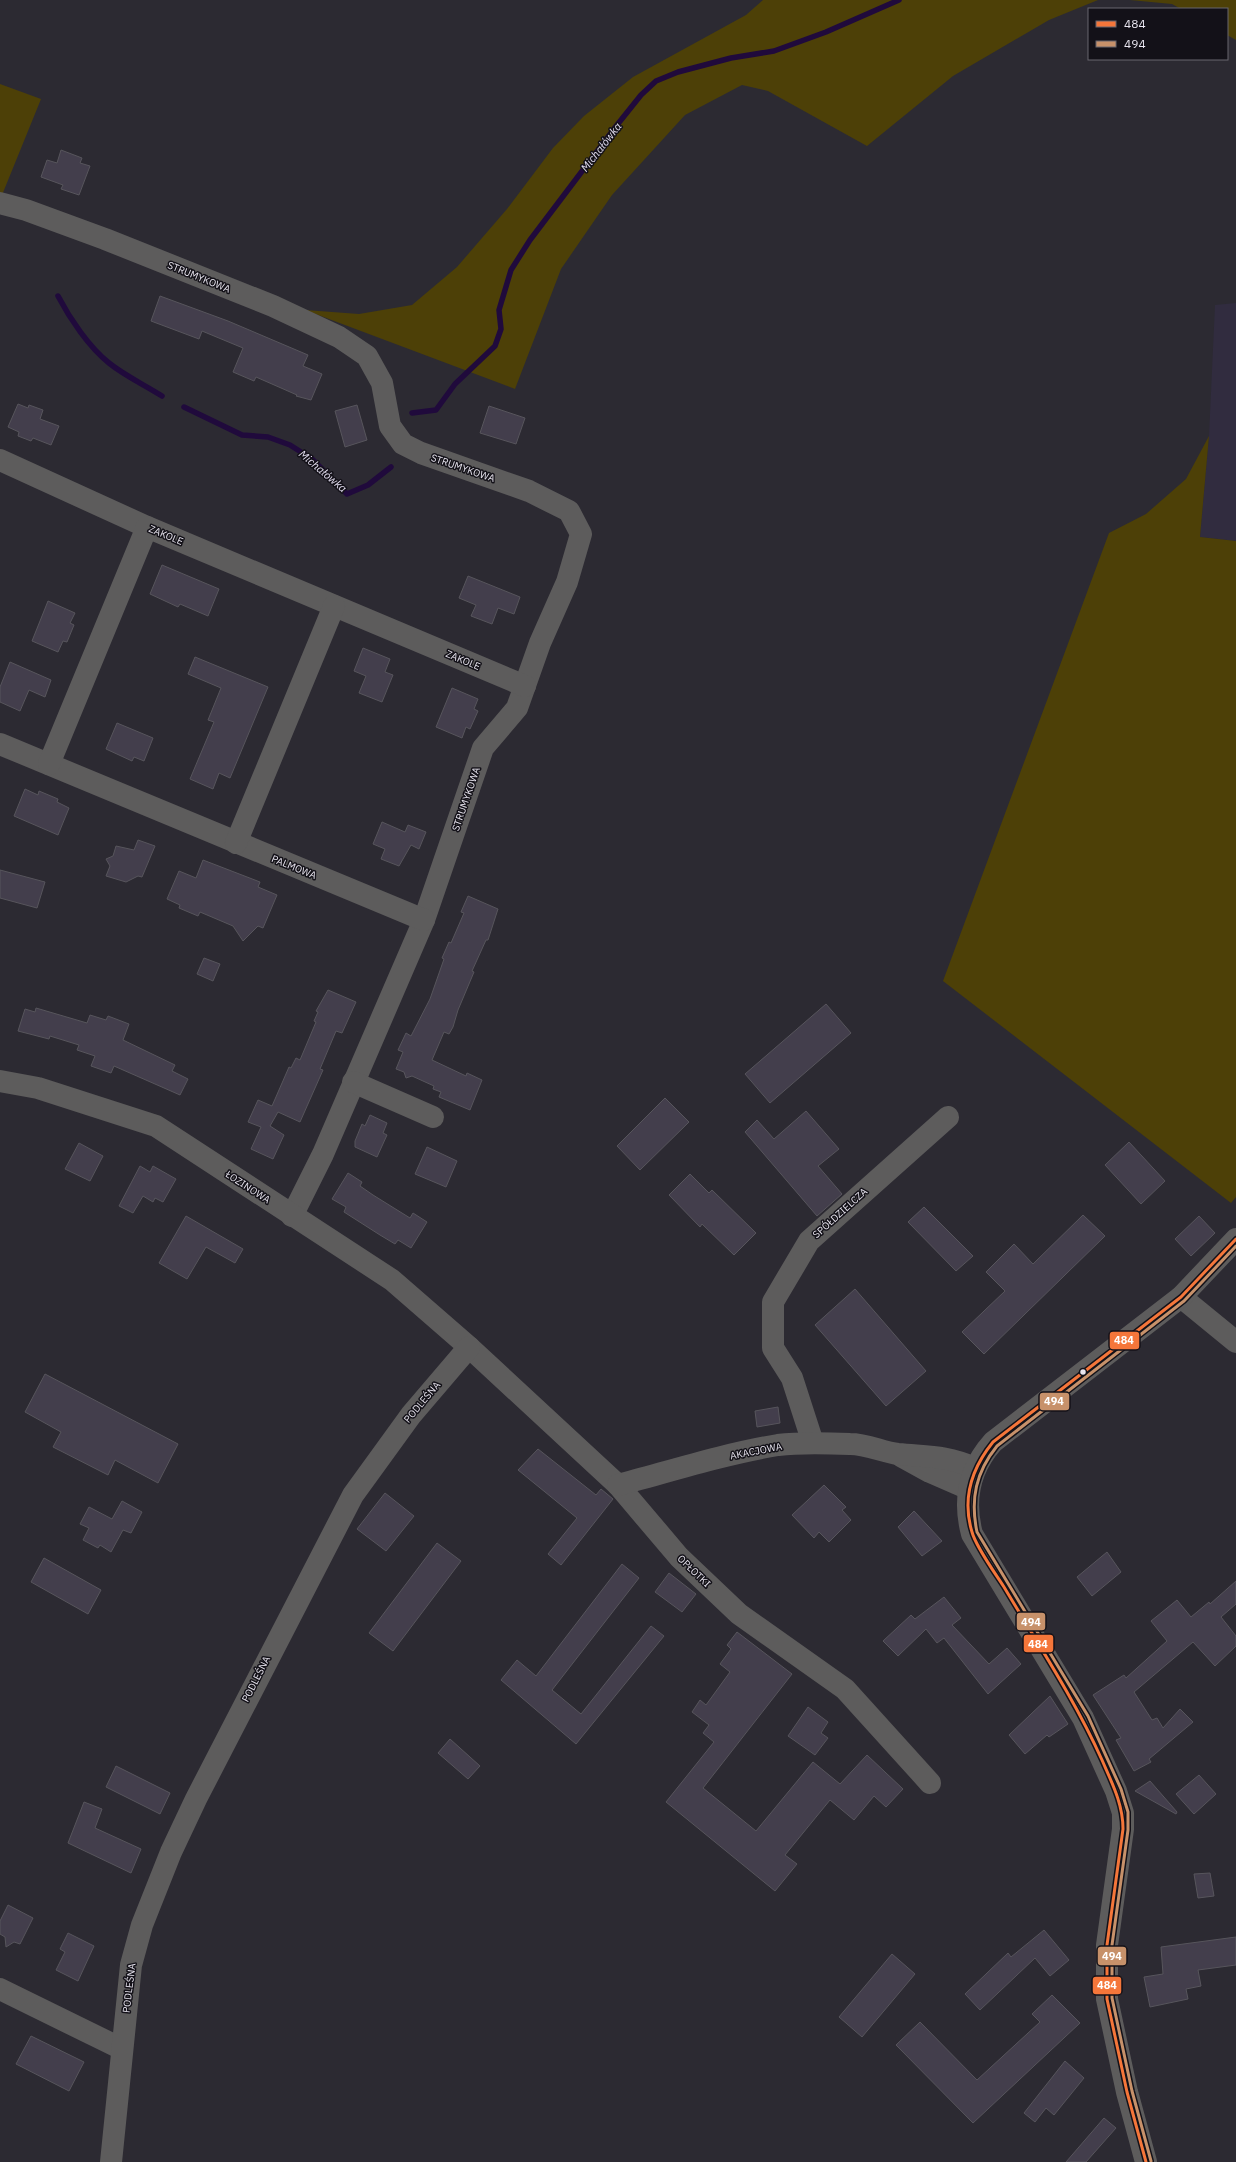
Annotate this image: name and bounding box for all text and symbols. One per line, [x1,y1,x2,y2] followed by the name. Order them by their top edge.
[1088,8,1228,60] legend
[1124,16,1146,31] text: 484
[1124,36,1146,51] text: 494
[578,120,624,174] water label: Michałówka
[166,258,233,296] street label: STRUMYKOWA
[296,447,350,495] water label: Michałówka
[429,451,497,485] street label: STRUMYKOWA
[147,522,185,548] street label: ZAKOLE
[444,647,482,673] street label: ZAKOLE
[449,765,483,833] street label: STRUMYKOWA
[270,852,319,882] street label: PALMOWA
[222,1167,273,1207] street label: ŁOZINOWA
[810,1185,871,1241] street label: SPÓŁDZIELCZA
[1109,1331,1140,1350] line badge: 484
[1114,1333,1134,1347] text: 484
[1078,1367,1088,1377] unlabelled marker
[401,1378,443,1425] street label: PODLEŚNA
[1039,1392,1070,1411] line badge: 494
[1044,1394,1064,1408] text: 494
[729,1439,784,1462] street label: AKACJOWA
[675,1552,713,1590] street label: OPŁOTKI
[1016,1612,1046,1631] line badge: 494
[1021,1615,1041,1629] text: 494
[1023,1634,1054,1653] line badge: 484
[1028,1637,1048,1651] text: 484
[239,1653,273,1704] street label: PODLEŚNA
[1097,1946,1127,1966] line badge: 494
[1102,1949,1122,1963] text: 494
[120,1962,139,2014] street label: PODLEŚNA
[1092,1976,1122,1995] line badge: 484
[1097,1978,1117,1992] text: 484

